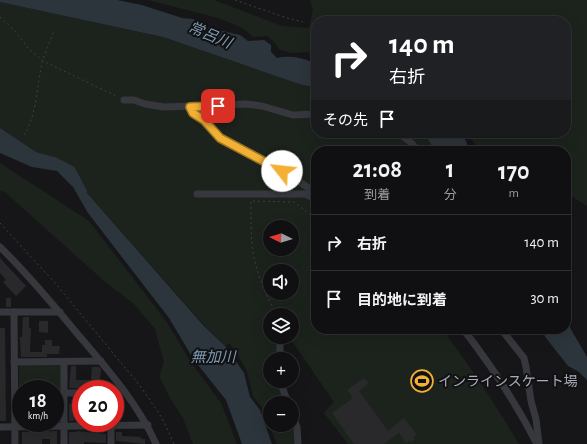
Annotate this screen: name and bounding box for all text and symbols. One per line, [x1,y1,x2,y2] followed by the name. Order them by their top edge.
[186,19,236,52] water label: 常呂川
[389,31,455,59] text: 140 m
[323,32,375,84] icon: right
[389,69,425,87] text: 右折
[201,89,235,123] pin
[207,95,229,117] icon: arrive
[376,108,398,130] icon: arrive
[323,113,368,128] text: その先
[261,150,303,192] position arrow
[352,158,402,182] text: 21:08
[446,158,454,182] text: 1
[498,160,530,184] text: 170
[509,187,519,200] text: m
[364,189,390,202] text: 到着
[444,189,457,202] text: 分
[263,220,299,256] north arrow
[263,220,299,432] map controls
[323,232,345,254] icon: right
[524,235,559,250] text: 140 m
[357,237,387,252] text: 右折
[263,264,299,300] button: sound
[323,288,345,310] icon: arrive
[530,291,559,306] text: 30 m
[357,293,447,308] text: 目的地に到着
[263,308,299,344] button: layers
[190,349,237,365] water label: 無加川
[263,352,299,388] button: +
[409,368,435,394] sports icon: インラインスケート場
[438,374,578,389] place label: インラインスケート場
[72,380,124,432] speed limit sign: 20
[29,391,47,411] text: 18
[263,396,299,432] button: −
[28,411,48,421] text: km/h

